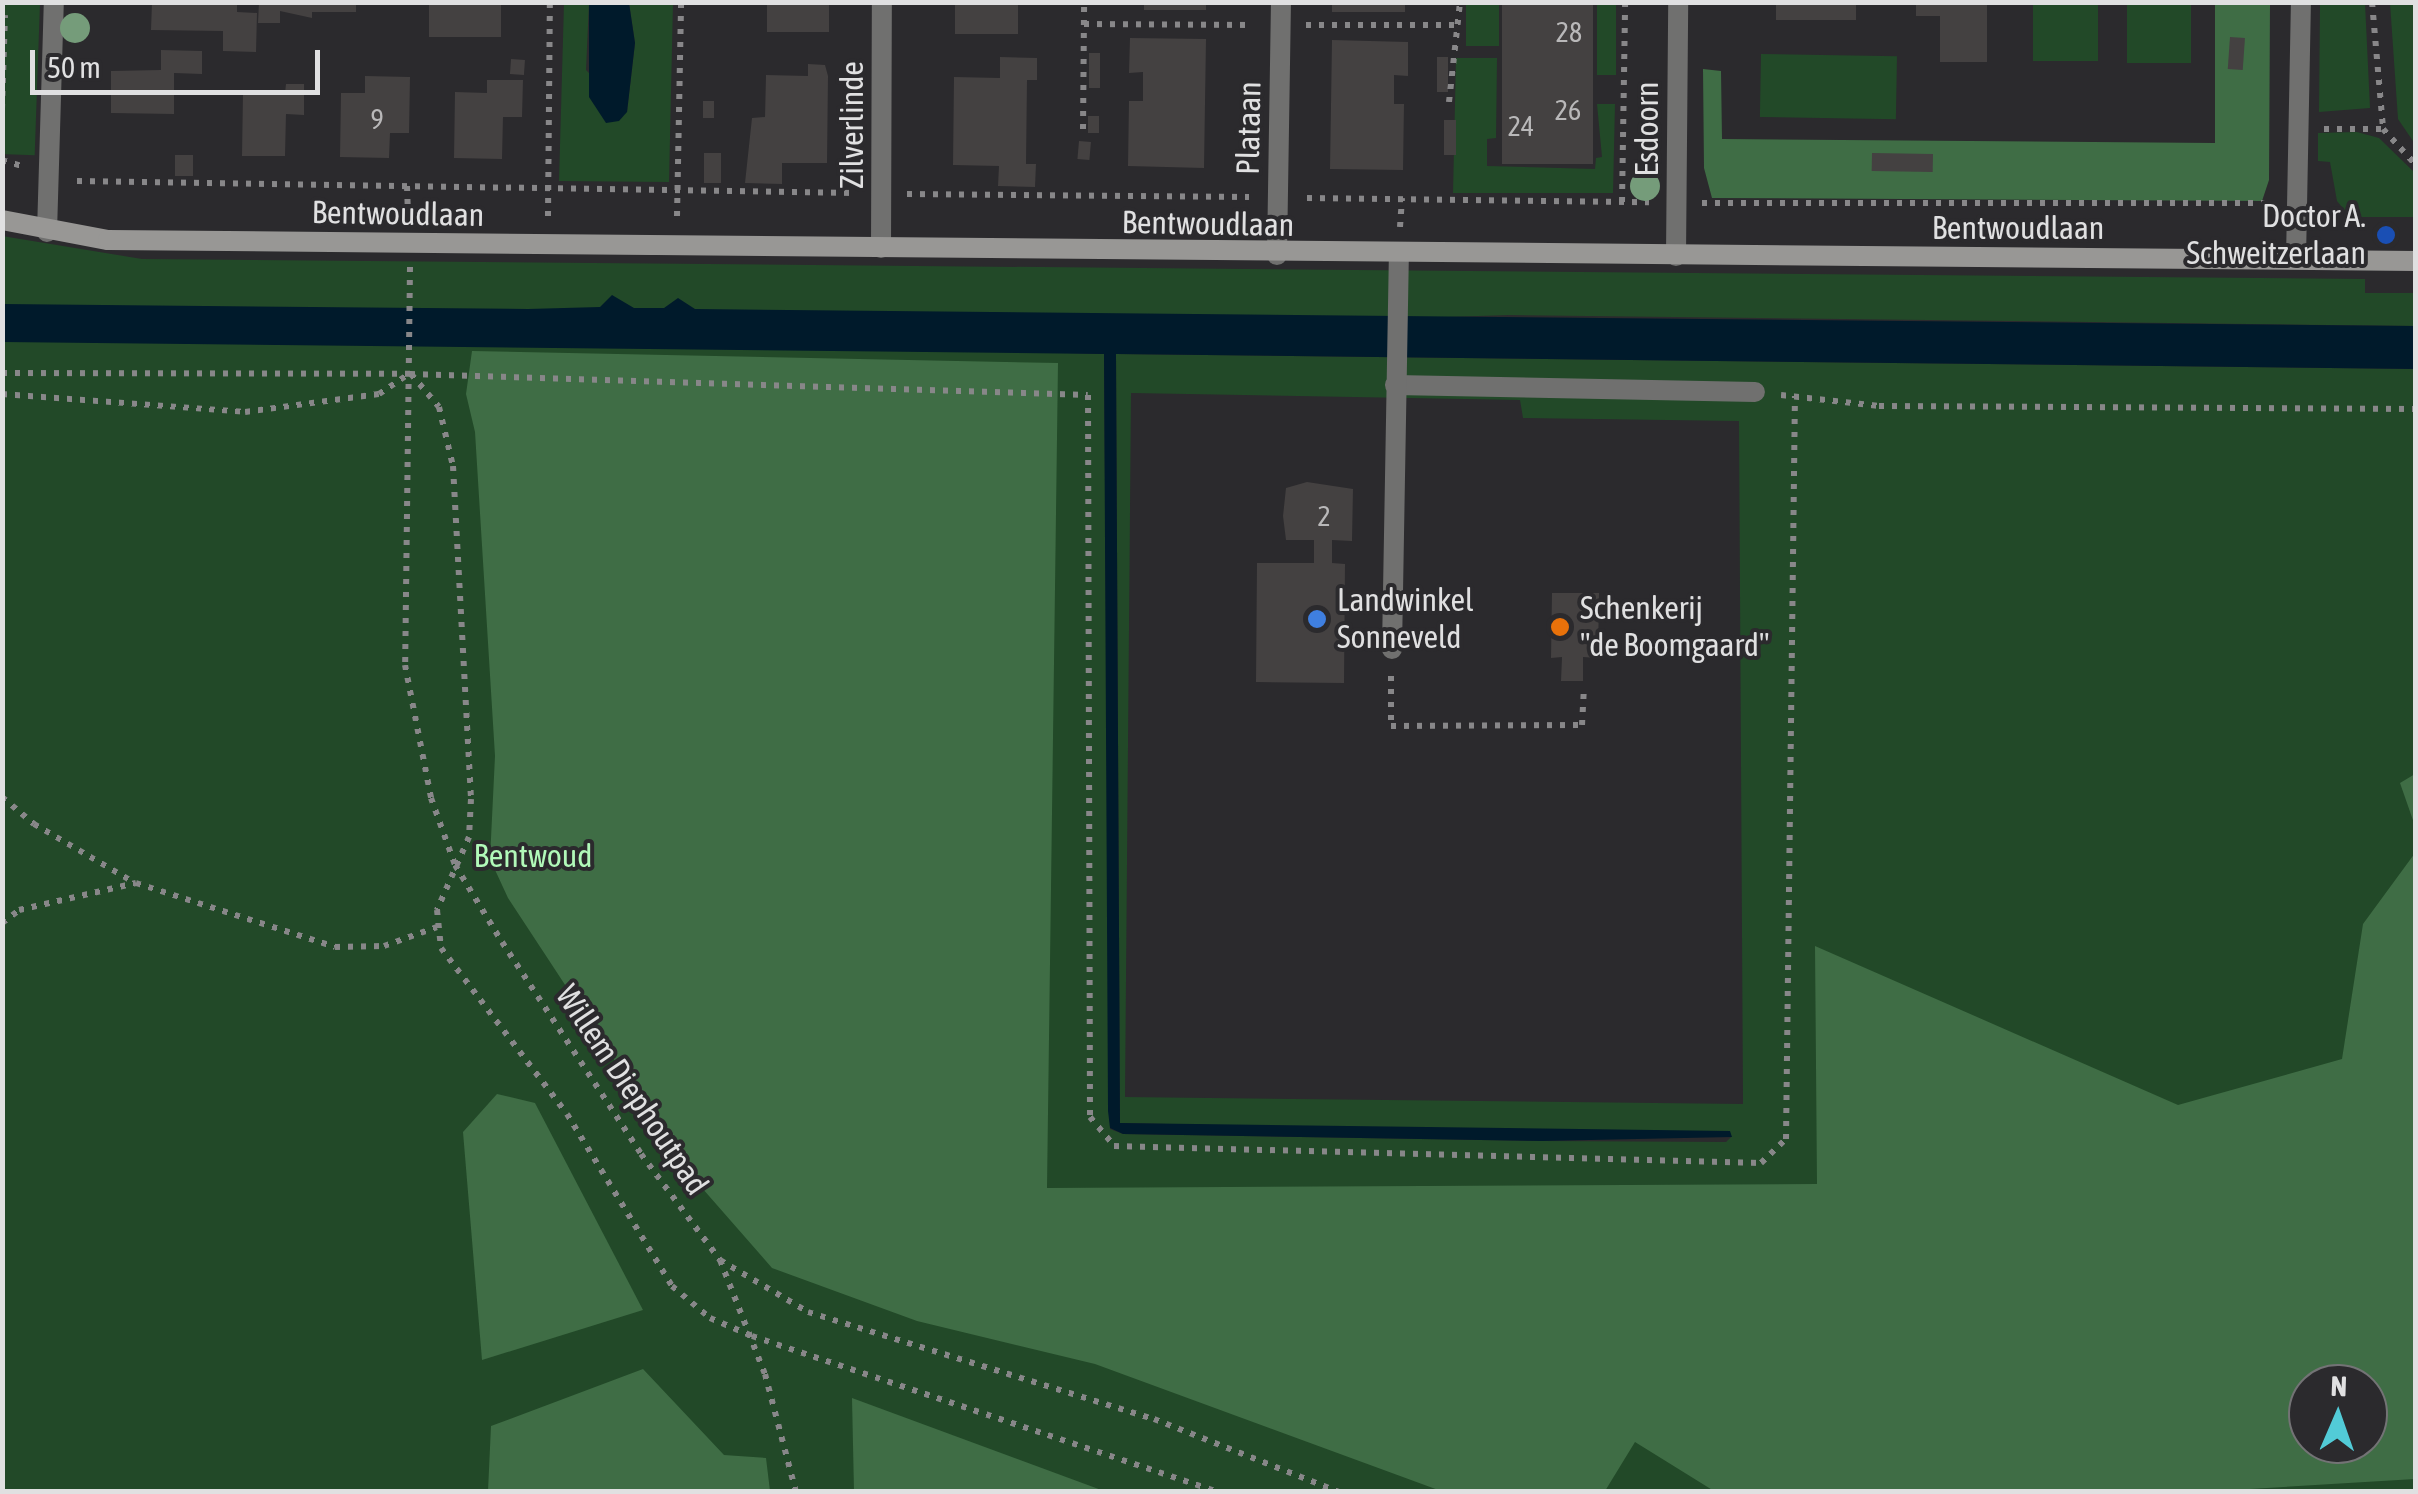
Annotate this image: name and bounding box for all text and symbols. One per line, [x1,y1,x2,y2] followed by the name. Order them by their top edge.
[1556,15,1582,49] house number: 28
[35,30,325,92] scale bar
[47,50,101,84] text: 50 m
[833,61,871,189] street label: Zilverlinde
[1229,81,1269,175] street label: Plataan
[1628,81,1666,177] street label: Esdoorn
[1555,93,1581,127] house number: 26
[370,102,384,136] house number: 9
[1508,109,1534,143] house number: 24
[311,193,485,235] street label: Bentwoudlaan
[2186,198,2366,273] place label: Doctor A. Schweitzerlaan
[1121,203,1295,245] street label: Bentwoudlaan
[1932,209,2104,247] street label: Bentwoudlaan
[2375,224,2397,246] marker: Doctor A. Schweitzerlaan
[1317,499,1331,533] house number: 2
[1337,582,1473,657] place label: Landwinkel Sonneveld
[1580,590,1769,665] place label: Schenkerij "de Boomgaard"
[1306,608,1328,630] marker: Landwinkel Sonneveld
[1549,616,1571,638] marker: Schenkerij "de Boomgaard"
[474,837,592,875] park label: Bentwoud
[548,978,716,1202] street label: Willem Diephoutpad
[2288,1364,2388,1464] north arrow
[2330,1370,2348,1402] text: N

